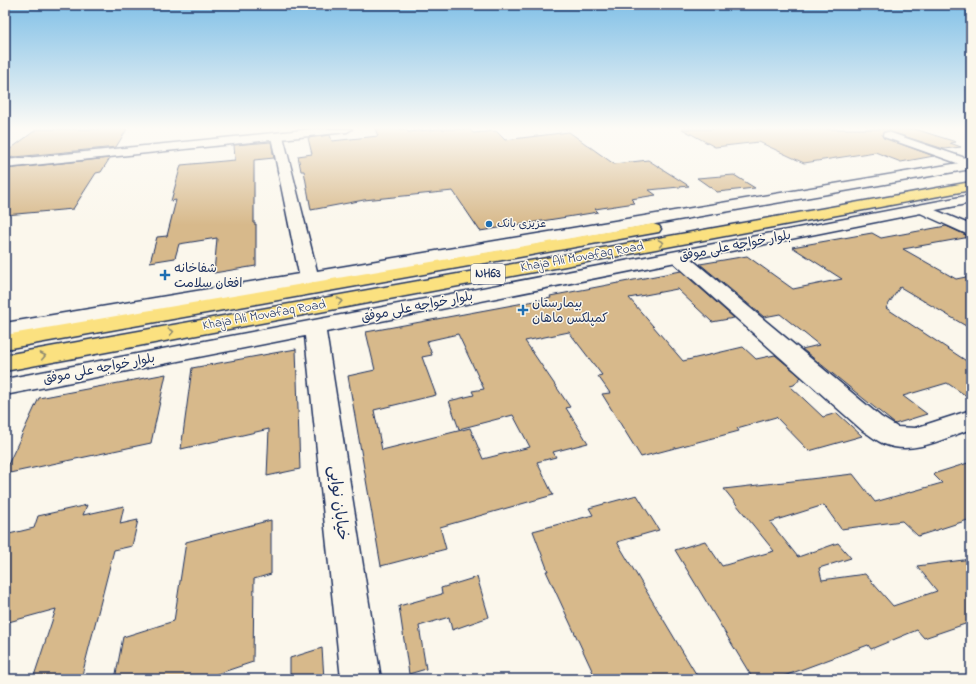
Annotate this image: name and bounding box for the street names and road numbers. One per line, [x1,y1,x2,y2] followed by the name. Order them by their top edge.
[677,226,793,266] street label: بلوار خواجه علی موفق
[519,237,646,277] street label: Khaja Ali Movafaq Road
[471,264,505,284] road number: NH63
[359,287,475,327] street label: بلوار خواجه علی موفق
[201,295,328,335] street label: Khaja Ali Movafaq Road
[41,349,157,389] street label: بلوار خواجه علی موفق
[322,464,354,542] street label: خیابان نوایی

